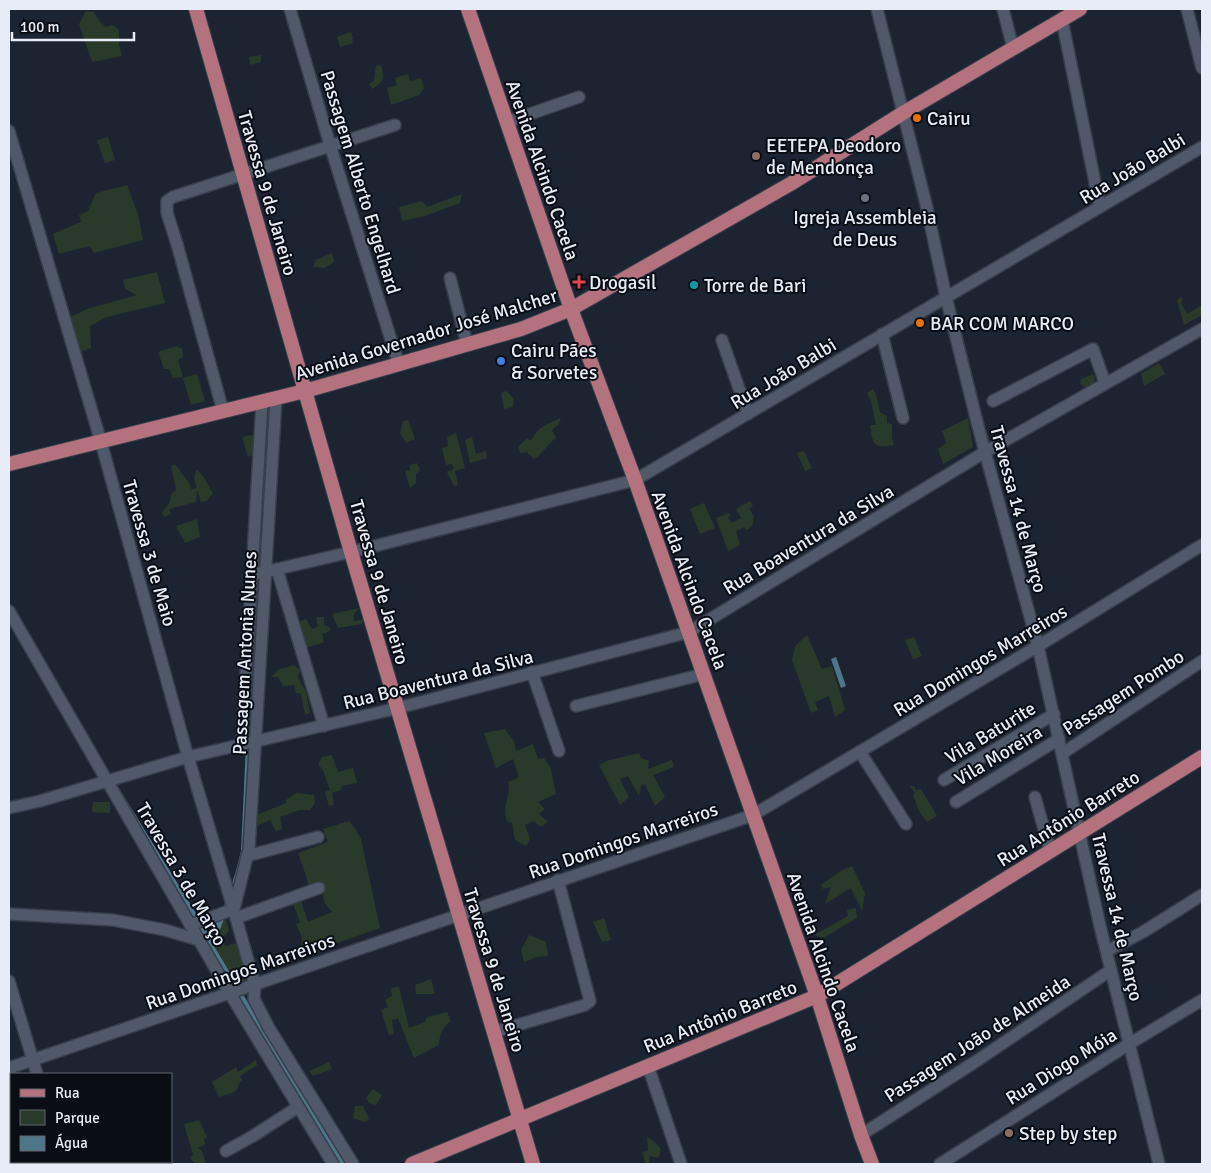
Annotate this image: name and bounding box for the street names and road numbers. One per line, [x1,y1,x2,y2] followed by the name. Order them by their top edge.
[315,68,406,297] street label: Passagem Alberto Engelhard
[500,77,584,263] street label: Avenida Alcindo Cacela
[232,108,302,279] street label: Travessa 9 de Janeiro
[1075,128,1190,210] street label: Rua João Balbi
[292,284,560,386] street label: Avenida Governador José Malcher
[726,333,841,415] street label: Rua João Balbi
[984,423,1052,595] street label: Travessa 14 de Março
[117,477,181,629] street label: Travessa 3 de Maio
[719,479,898,600] street label: Rua Boaventura da Silva
[646,488,733,673] street label: Avenida Alcindo Cacela
[344,497,414,668] street label: Travessa 9 de Janeiro
[228,550,262,756] street label: Passagem Antonia Nunes
[889,599,1072,722] street label: Rua Domingos Marreiros
[341,645,536,715] street label: Rua Boaventura da Silva
[1058,645,1189,741] street label: Passagem Pombo
[941,696,1040,769] street label: Vila Baturite
[950,720,1047,792] street label: Vila Moreira
[993,765,1144,872] street label: Rua Antônio Barreto
[526,797,721,885] street label: Rua Domingos Marreiros
[130,799,232,951] street label: Travessa 3 de Março
[1086,831,1148,1004] street label: Travessa 14 de Março
[781,869,865,1055] street label: Avenida Alcindo Cacela
[458,885,530,1055] street label: Travessa 9 de Janeiro
[143,928,338,1016] street label: Rua Domingos Marreiros
[880,970,1075,1108] street label: Passagem João de Almeida
[640,975,801,1059] street label: Rua Antônio Barreto
[1001,1023,1122,1111] street label: Rua Diogo Móia

